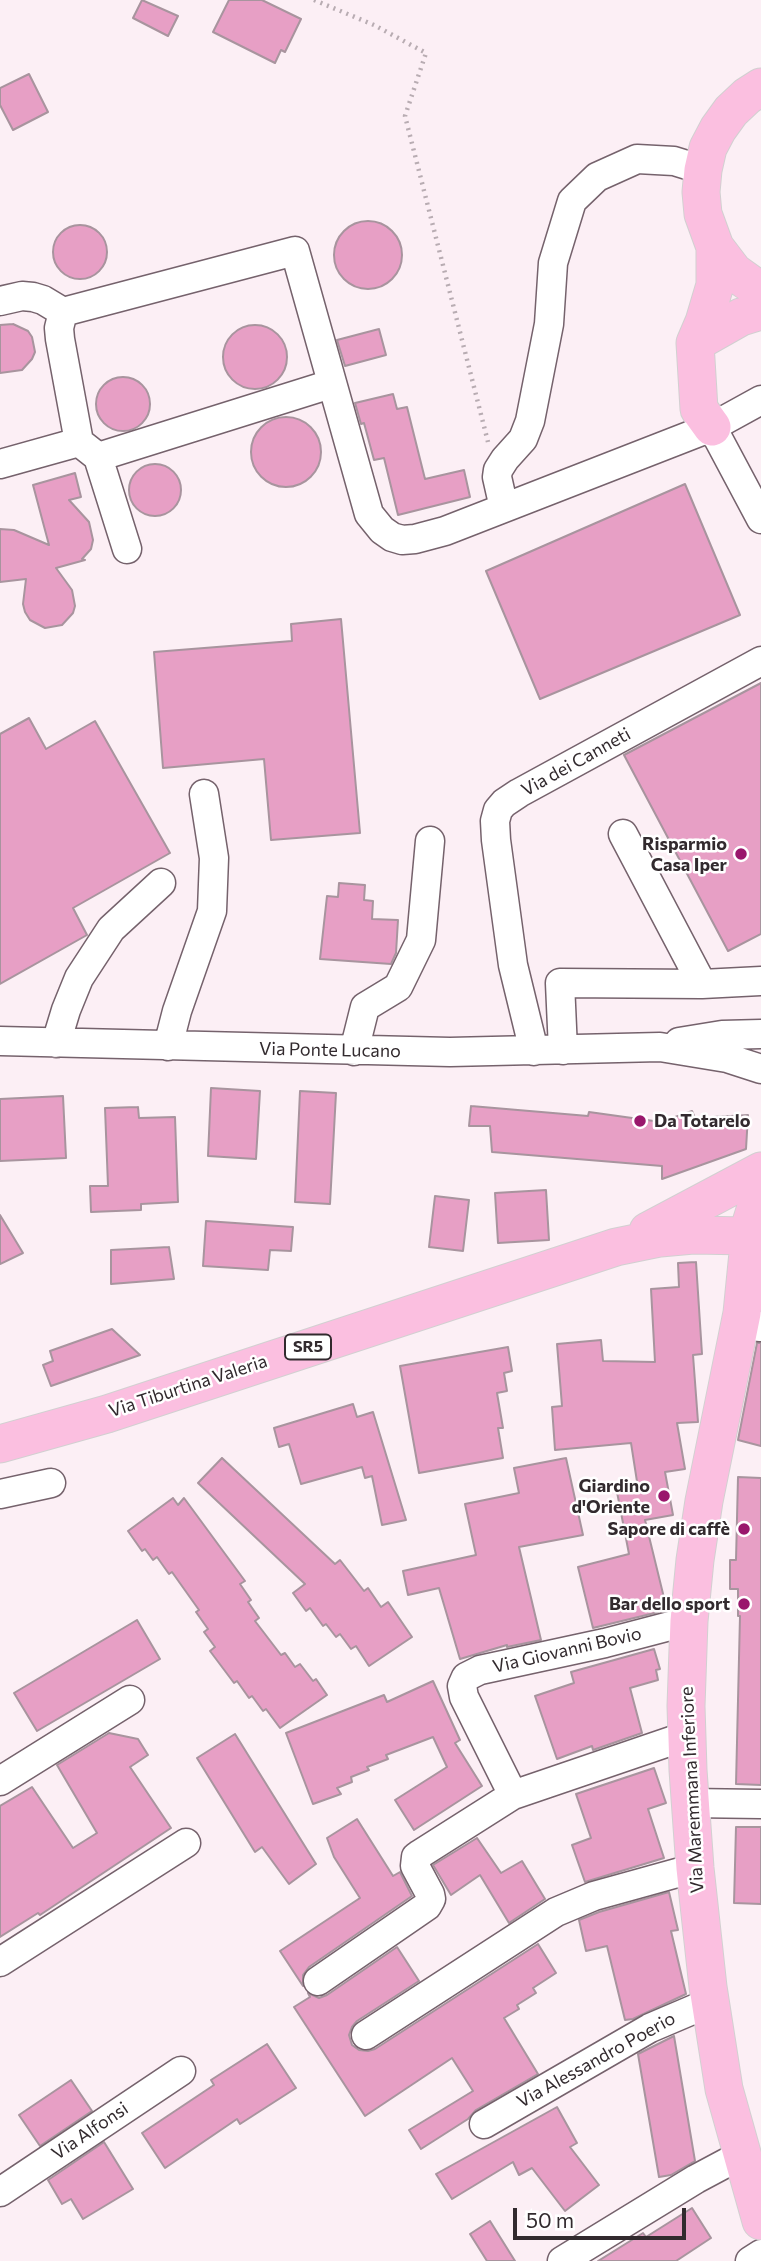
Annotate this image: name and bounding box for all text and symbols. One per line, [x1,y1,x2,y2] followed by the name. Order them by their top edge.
[518,723,634,801] street label: Via dei Canneti
[642,833,727,876] place label: Risparmio Casa Iper
[733,846,749,862] marker: Risparmio Casa Iper
[259,1038,401,1062] street label: Via Ponte Lucano
[654,1110,751,1132] place label: Da Totarelo
[632,1113,648,1129] marker: Da Totarelo
[285,1334,331,1359] road number: SR5
[106,1350,270,1422] street label: Via Tiburtina Valeria
[571,1475,650,1518] place label: Giardino d'Oriente
[656,1488,672,1504] marker: Giardino d'Oriente
[608,1518,730,1540] place label: Sapore di caffè
[736,1521,752,1537] marker: Sapore di caffè
[609,1593,730,1615] place label: Bar dello sport
[736,1596,752,1612] marker: Bar dello sport
[491,1622,643,1678] street label: Via Giovanni Bovio
[676,1686,708,1894] street label: Via Maremmana Inferiore
[513,2007,679,2113] street label: Via Alessandro Poerio
[48,2098,132,2164] street label: Via Alfonsi
[516,2194,689,2238] scale bar
[526,2207,574,2232] text: 50 m

